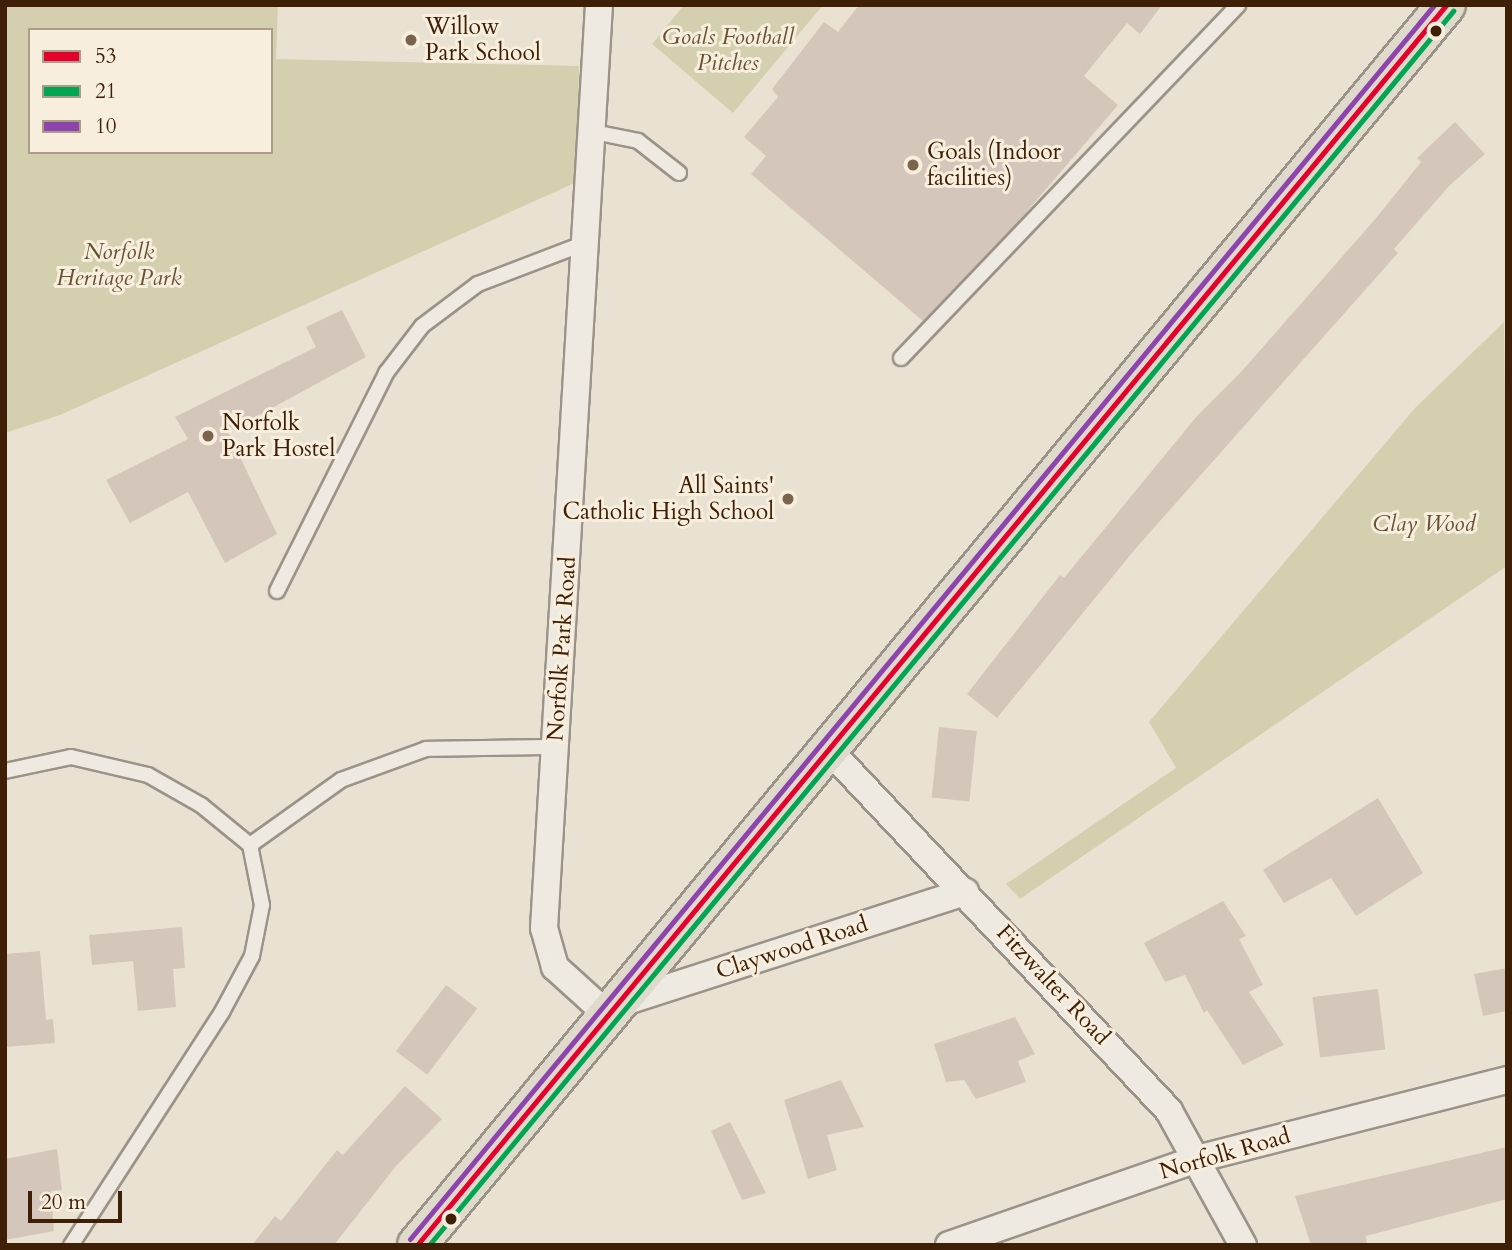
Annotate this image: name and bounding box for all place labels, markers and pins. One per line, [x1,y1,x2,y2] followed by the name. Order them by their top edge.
[425,13,541,67] place label: Willow Park School
[1429,24,1443,38] unlabelled marker
[403,32,419,48] marker: Willow Park School
[927,138,1061,192] place label: Goals (Indoor facilities)
[905,157,921,173] marker: Goals (Indoor facilities)
[222,409,335,463] place label: Norfolk Park Hostel
[200,428,216,444] marker: Norfolk Park Hostel
[562,472,774,526] place label: All Saints' Catholic High School
[780,491,796,507] marker: All Saints' Catholic High School
[444,1212,458,1226] unlabelled marker

